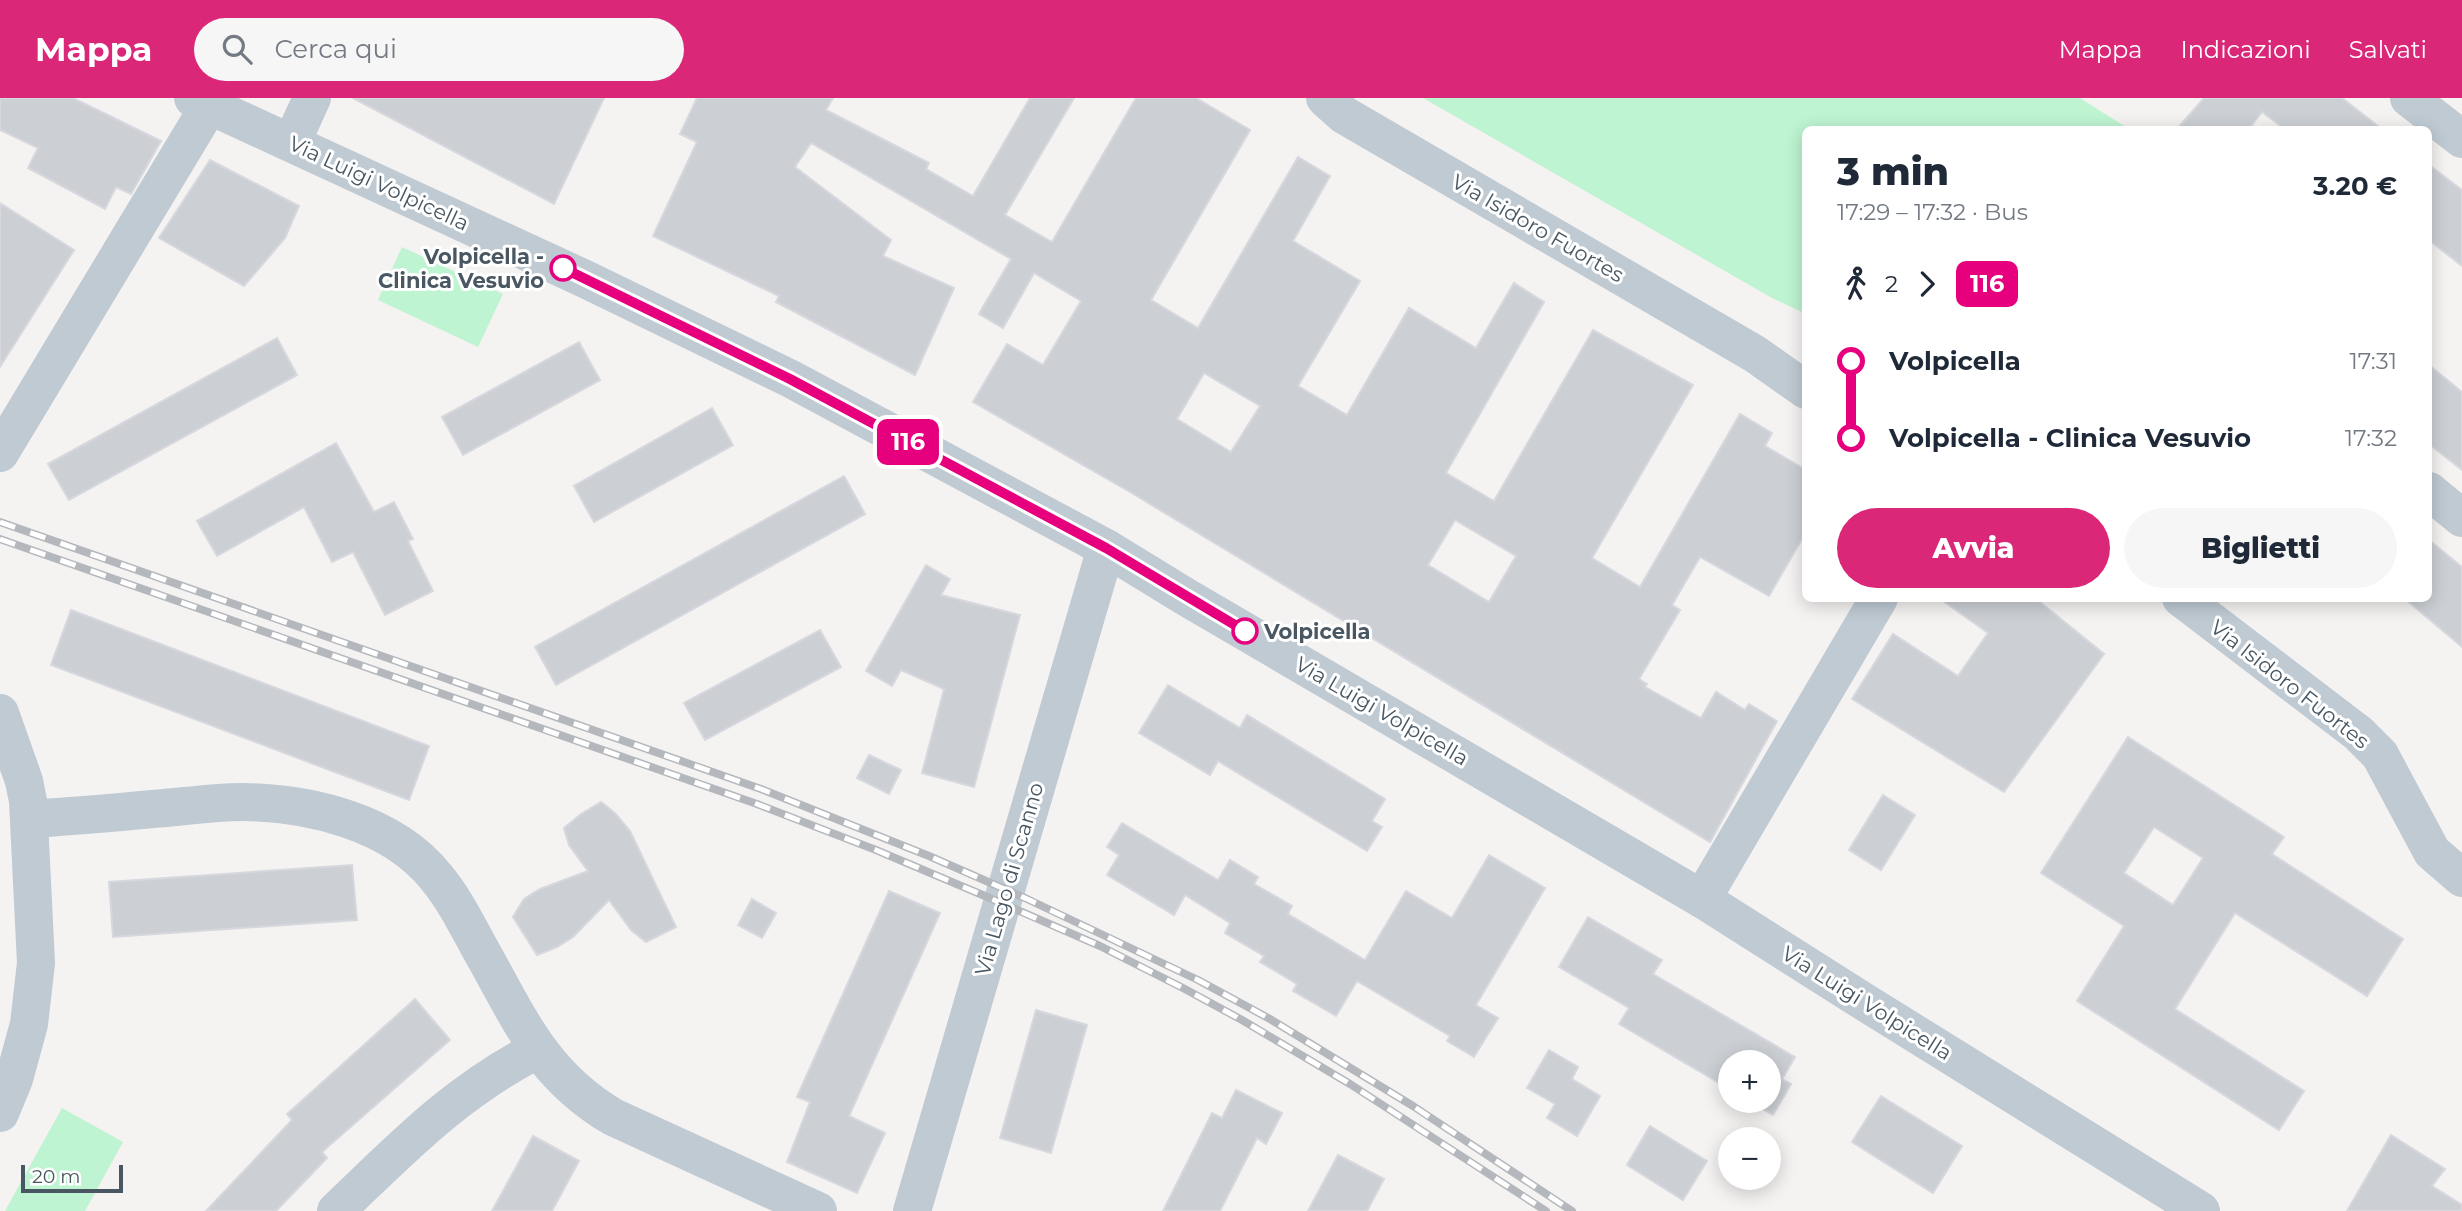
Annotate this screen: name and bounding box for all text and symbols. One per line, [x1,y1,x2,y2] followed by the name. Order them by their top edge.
[194,18,684,81] search box
[35,29,152,69] text: Mappa
[218,30,256,68] icon: search
[274,33,397,65] text: Cerca qui
[2059,35,2142,64] text: Mappa
[2180,35,2311,64] text: Indicazioni
[2349,35,2427,64] text: Salvati
[285,130,473,236] street label: Via Luigi Volpicella
[1837,148,1949,195] text: 3 min
[1448,169,1628,287] street label: Via Isidoro Fuortes
[2313,170,2397,202] text: 3.20 €
[1837,198,2028,226] text: 17:29 – 17:32 · Bus
[378,244,544,293] place label: Volpicella - Clinica Vesuvio
[550,255,576,281] marker: Volpicella - Clinica Vesuvio
[1837,265,1875,303] icon: walk
[1908,265,1946,303] icon: forward
[1970,269,2004,298] text: 116
[1885,270,1898,298] text: 2
[1889,345,2021,377] text: Volpicella
[2349,347,2397,375] text: 17:31
[868,419,948,465] line badge: 116
[1889,422,2251,454] text: Volpicella - Clinica Vesuvio
[2345,424,2397,452] text: 17:32
[891,427,925,456] text: 116
[1837,508,2110,588] button: Avvia
[2124,508,2397,588] button: Biglietti
[2206,614,2374,754] street label: Via Isidoro Fuortes
[1232,618,1258,644] marker: Volpicella
[1263,619,1371,644] place label: Volpicella
[1291,651,1473,771] street label: Via Luigi Volpicella
[969,780,1049,978] street label: Via Lago di Scanno
[1777,941,1957,1065] street label: Via Luigi Volpicella
[1718,1050,1781,1190] map controls
[1718,1050,1781,1113] button: +
[1718,1127,1781,1190] button: −
[21,1162,122,1194] scale bar
[32,1165,80,1188] text: 20 m

